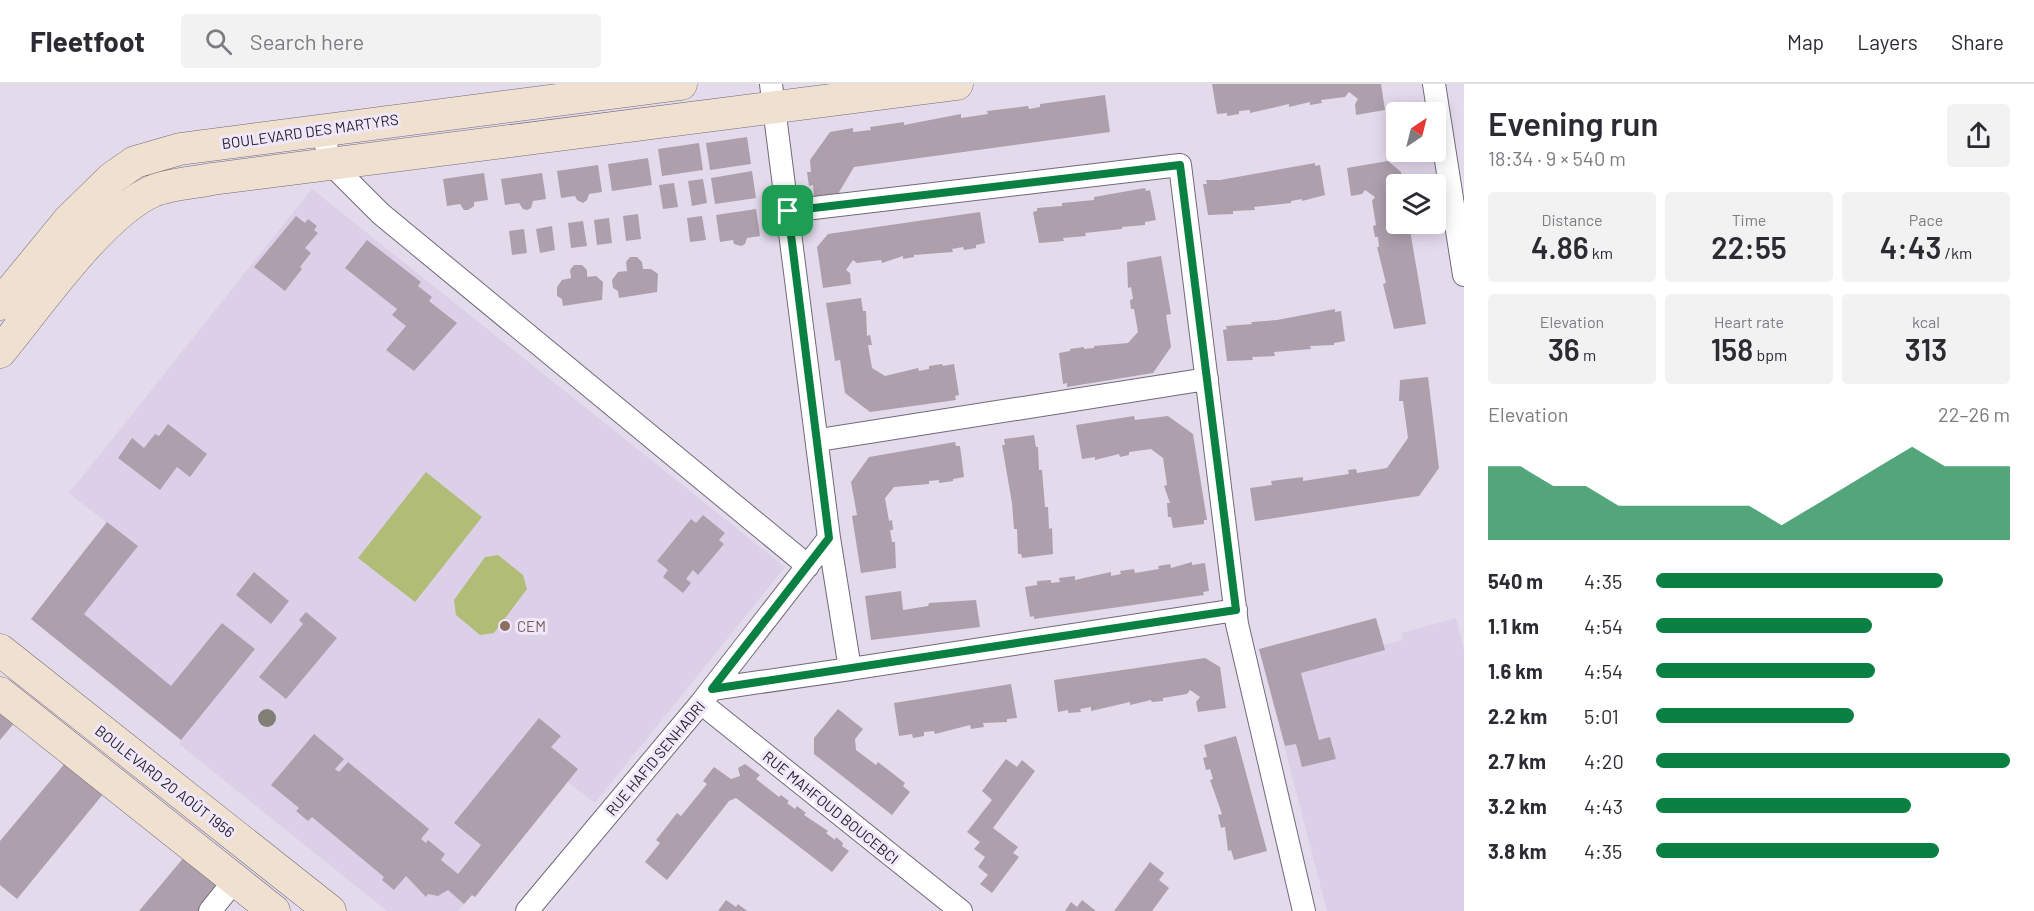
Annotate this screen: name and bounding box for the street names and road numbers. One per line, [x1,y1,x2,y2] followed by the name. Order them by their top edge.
[220,110,400,152] street label: BOULEVARD DES MARTYRS
[602,697,708,819] street label: RUE HAFID SENHADRI
[92,721,238,841] street label: BOULEVARD 20 AOÛT 1956
[760,747,902,867] street label: RUE MAHFOUD BOUCEBCI

